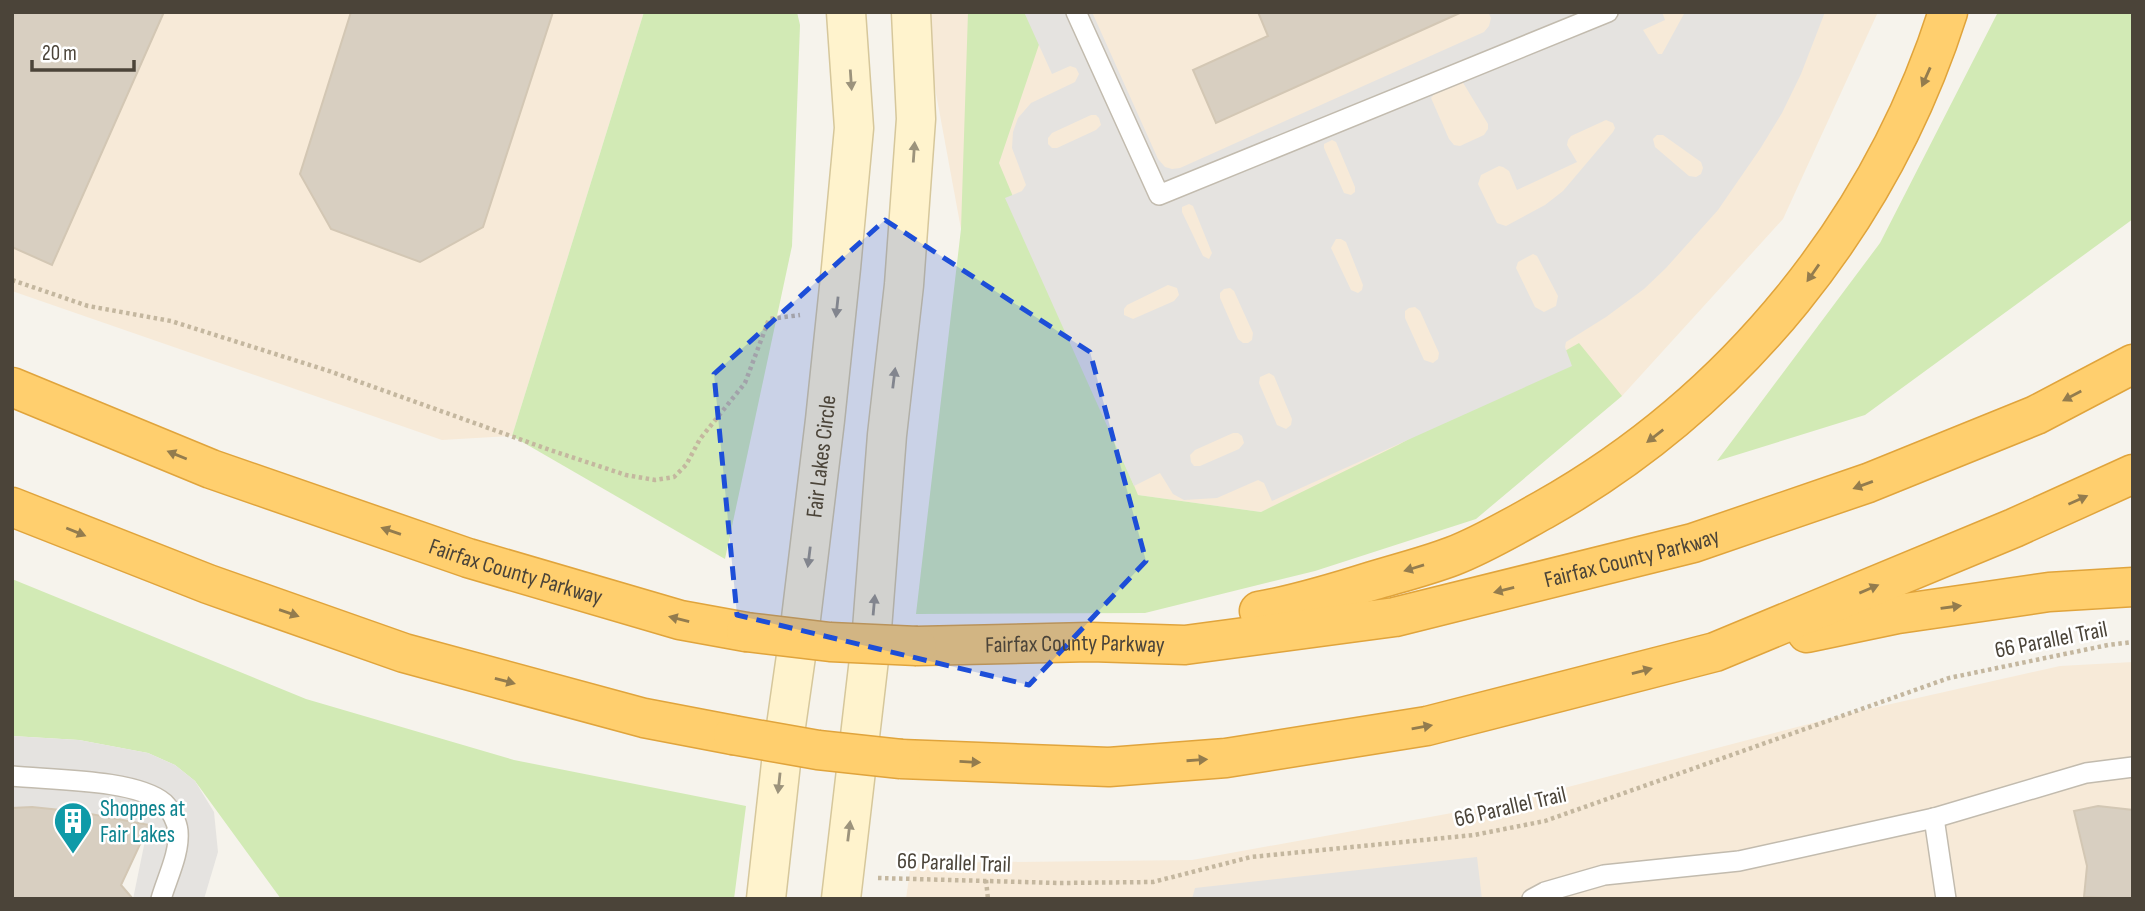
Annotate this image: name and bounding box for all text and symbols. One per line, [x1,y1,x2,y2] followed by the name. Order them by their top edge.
[32,28,133,72] scale bar
[42,41,77,66] text: 20 m
[1920,66,1931,87] one-way arrow
[845,70,856,92] one-way arrow
[909,140,920,162] one-way arrow
[1806,264,1820,282] one-way arrow
[831,296,842,318] one-way arrow
[888,367,899,389] one-way arrow
[2062,390,2082,401] one-way arrow
[800,394,843,519] street label: Fair Lakes Circle
[1646,428,1663,443] one-way arrow
[167,449,187,461] one-way arrow
[1853,480,1874,491] one-way arrow
[2068,494,2088,505] one-way arrow
[1542,522,1723,594] street label: Fairfax County Parkway
[381,525,402,536] one-way arrow
[65,527,86,538] one-way arrow
[425,533,606,612] street label: Fairfax County Parkway
[803,547,814,569] one-way arrow
[1403,563,1424,574] one-way arrow
[1859,583,1880,594] one-way arrow
[1493,584,1515,595] one-way arrow
[869,594,880,616] one-way arrow
[1940,601,1962,612] one-way arrow
[278,607,299,618] one-way arrow
[668,613,690,624] one-way arrow
[1992,615,2110,665] street label: 66 Parallel Trail
[985,629,1165,659] street label: Fairfax County Parkway
[1632,666,1653,676] one-way arrow
[495,676,517,687] one-way arrow
[1411,721,1433,732] one-way arrow
[1186,754,1208,765] one-way arrow
[959,757,981,768] one-way arrow
[773,772,784,794] one-way arrow
[1451,780,1569,833] street label: 66 Parallel Trail
[100,795,185,849] place label: Shoppes at Fair Lakes
[52,800,94,855] building icon: Shoppes at Fair Lakes
[844,820,855,842] one-way arrow
[896,847,1012,879] street label: 66 Parallel Trail

